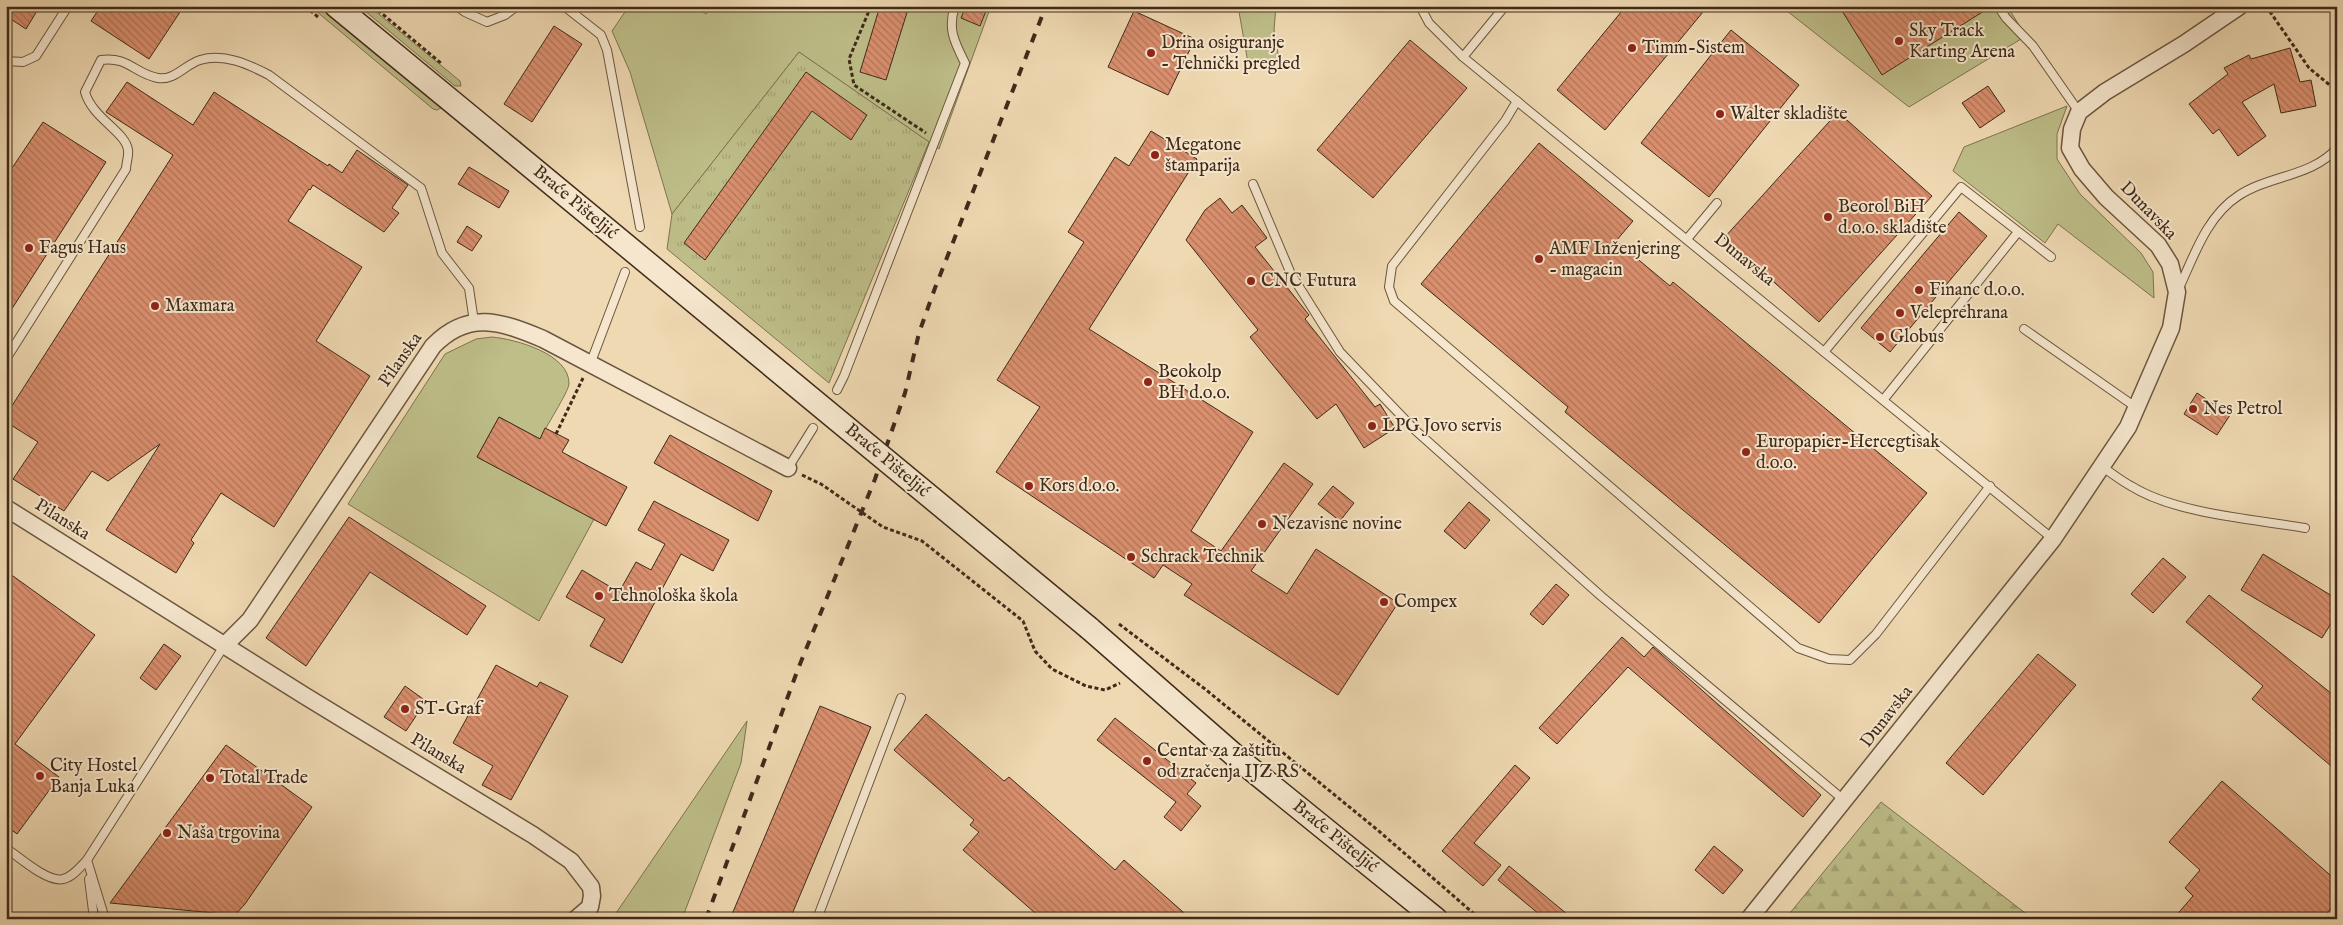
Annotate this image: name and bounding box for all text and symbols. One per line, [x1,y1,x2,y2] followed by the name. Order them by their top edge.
[1909,20,2015,64] place label: Sky Track Karting Arena
[1161,32,1301,76] place label: Drina osiguranje - Tehnički pregled
[1893,35,1905,47] marker: Sky Track Karting Arena
[1642,37,1745,60] place label: Timm-Sistem
[1626,42,1638,54] marker: Timm-Sistem
[1145,47,1157,59] marker: Drina osiguranje - Tehnički pregled
[1730,103,1848,126] place label: Walter skladište
[1714,108,1726,120] marker: Walter skladište
[1165,134,1241,178] place label: Megatone štamparija
[1149,149,1161,161] marker: Megatone štamparija
[528,161,622,245] street label: Braće Pišteljić
[2114,177,2182,245] street label: Dunavska
[1838,196,1947,240] place label: Beorol BiH d.o.o. skladište
[1822,211,1834,223] marker: Beorol BiH d.o.o. skladište
[1709,228,1780,292] street label: Dunavska
[39,237,126,260] place label: Fagus Haus
[1548,238,1680,282] place label: AMF Inženjering - magacin
[23,242,35,254] marker: Fagus Haus
[1533,253,1545,265] marker: AMF Inženjering - magacin
[1261,270,1357,293] place label: CNC Futura
[1245,275,1257,287] marker: CNC Futura
[1929,279,2025,302] place label: Financ d.o.o.
[1913,284,1925,296] marker: Financ d.o.o.
[165,295,235,318] place label: Maxmara
[149,300,161,312] marker: Maxmara
[1909,302,2008,325] place label: Veleprehrana
[1894,307,1906,319] marker: Veleprehrana
[1890,326,1944,349] place label: Globus
[374,328,428,392] street label: Pilanska
[1874,331,1886,343] marker: Globus
[1158,361,1230,405] place label: Beokolp BH d.o.o.
[1142,376,1154,388] marker: Beokolp BH d.o.o.
[2203,398,2282,421] place label: Nes Petrol
[2187,403,2199,415] marker: Nes Petrol
[1382,415,1502,438] place label: LPG Jovo servis
[840,419,934,503] street label: Braće Pišteljić
[1366,420,1378,432] marker: LPG Jovo servis
[1756,431,1940,475] place label: Europapier-Hercegtisak d.o.o.
[1740,446,1752,458] marker: Europapier-Hercegtisak d.o.o.
[1039,475,1119,498] place label: Kors d.o.o.
[1023,480,1035,492] marker: Kors d.o.o.
[30,494,94,546] street label: Pilanska
[1272,513,1402,536] place label: Nezavisne novine
[1256,518,1268,530] marker: Nezavisne novine
[1141,546,1265,569] place label: Schrack Technik
[1125,551,1137,563] marker: Schrack Technik
[609,585,738,608] place label: Tehnološka škola
[593,590,605,602] marker: Tehnološka škola
[1394,591,1457,614] place label: Compex
[1378,596,1390,608] marker: Compex
[1856,681,1919,753] street label: Dunavska
[415,698,484,721] place label: ST-Graf
[399,703,411,715] marker: ST-Graf
[406,728,470,780] street label: Pilanska
[1157,740,1299,784] place label: Centar za zaštitu od zračenja IJZ RS
[50,755,137,799] place label: City Hostel Banja Luka
[1141,755,1153,767] marker: Centar za zaštitu od zračenja IJZ RS
[220,767,308,790] place label: Total Trade
[34,770,46,782] marker: City Hostel Banja Luka
[204,772,216,784] marker: Total Trade
[1287,795,1383,879] street label: Braće Pišteljić
[177,822,280,845] place label: Naša trgovina
[161,827,173,839] marker: Naša trgovina

